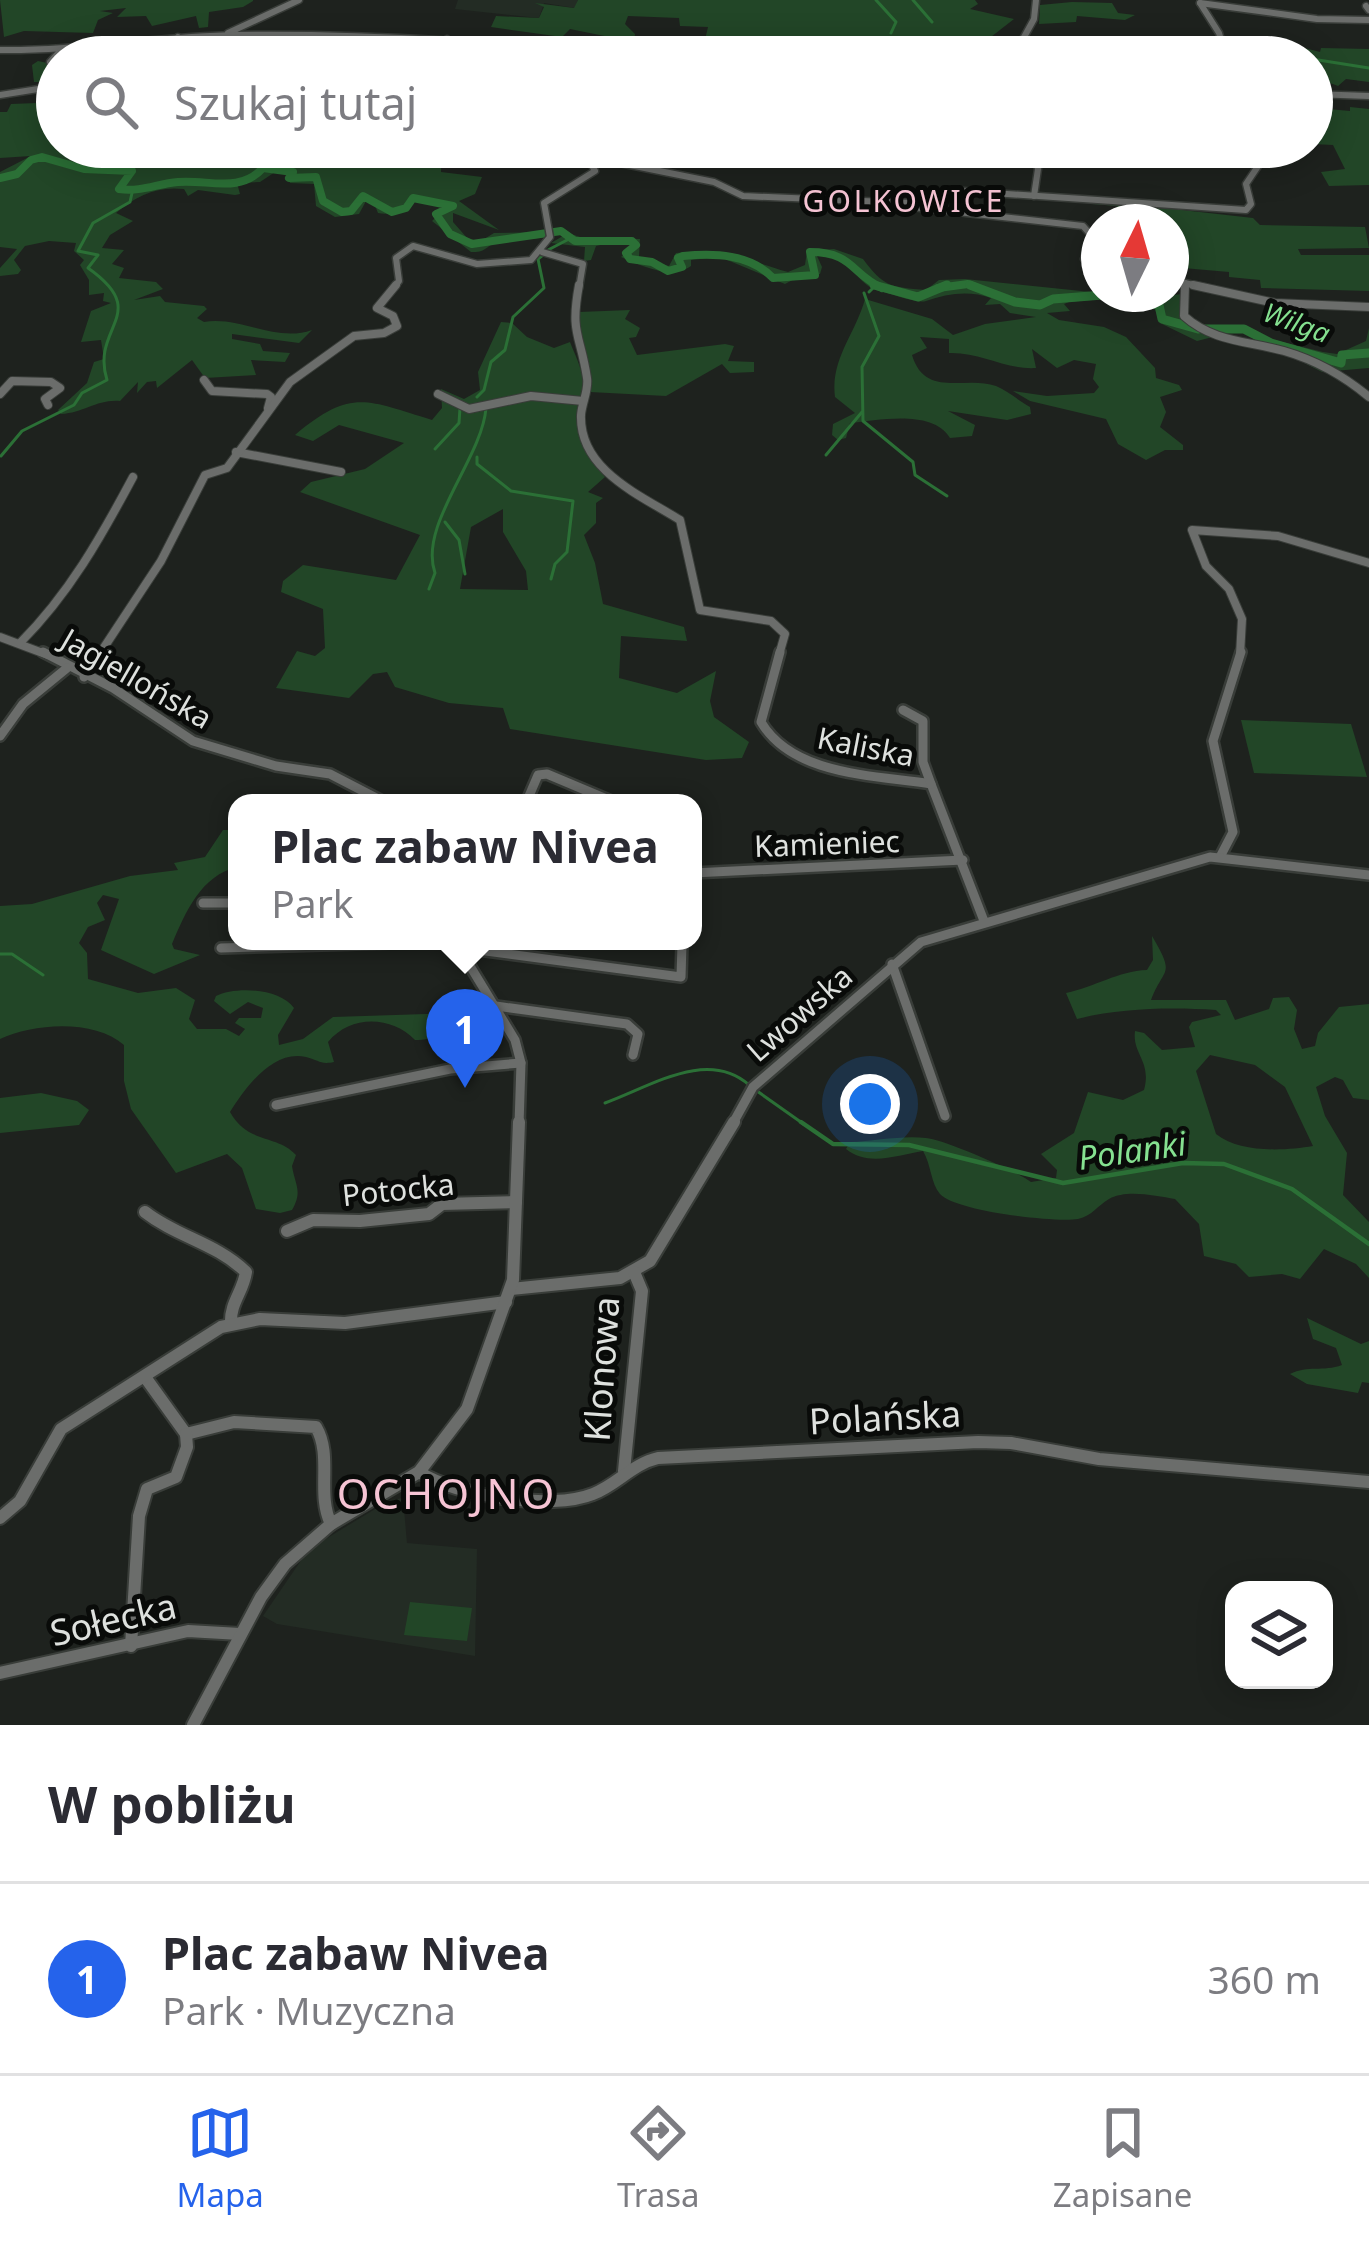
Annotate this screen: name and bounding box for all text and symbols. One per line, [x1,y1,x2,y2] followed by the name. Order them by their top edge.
[36,36,1333,168] search box
[78,69,144,135] icon: search
[174,72,417,133] text: Szukaj tutaj
[803,180,1005,221] district label: GOLKOWICE
[1081,204,1189,312] north arrow
[1259,293,1335,351] water label: Wilga
[52,617,220,738] street label: Jagiellońska
[814,717,918,775] street label: Kaliska
[228,794,702,950] popup
[271,815,659,876] text: Plac zabaw Nivea
[753,820,901,866] street label: Kamieniec
[271,876,354,929] text: Park
[737,956,861,1070] street label: Lwowska
[426,989,504,1088] pin: 1
[840,1074,900,1134] your location
[1075,1120,1189,1180] water label: Polanki
[340,1163,456,1215] street label: Potocka
[571,1295,631,1443] street label: Klonowa
[808,1389,962,1445] street label: Polańska
[337,1464,557,1521] district label: OCHOJNO
[45,1581,181,1657] street label: Sołecka
[1225,1581,1333,1689] map controls
[1225,1581,1333,1689] button: layers
[48,1768,296,1838] text: W pobliżu
[162,1922,550,1983] text: Plac zabaw Nivea
[76,1952,98,2005] text: 1
[1207,1952,1321,2005] text: 360 m
[162,1983,456,2036] text: Park · Muzyczna
[177,2100,264,2217] tab: Mapa
[617,2100,700,2217] tab: Trasa
[1053,2100,1192,2217] tab: Zapisane

